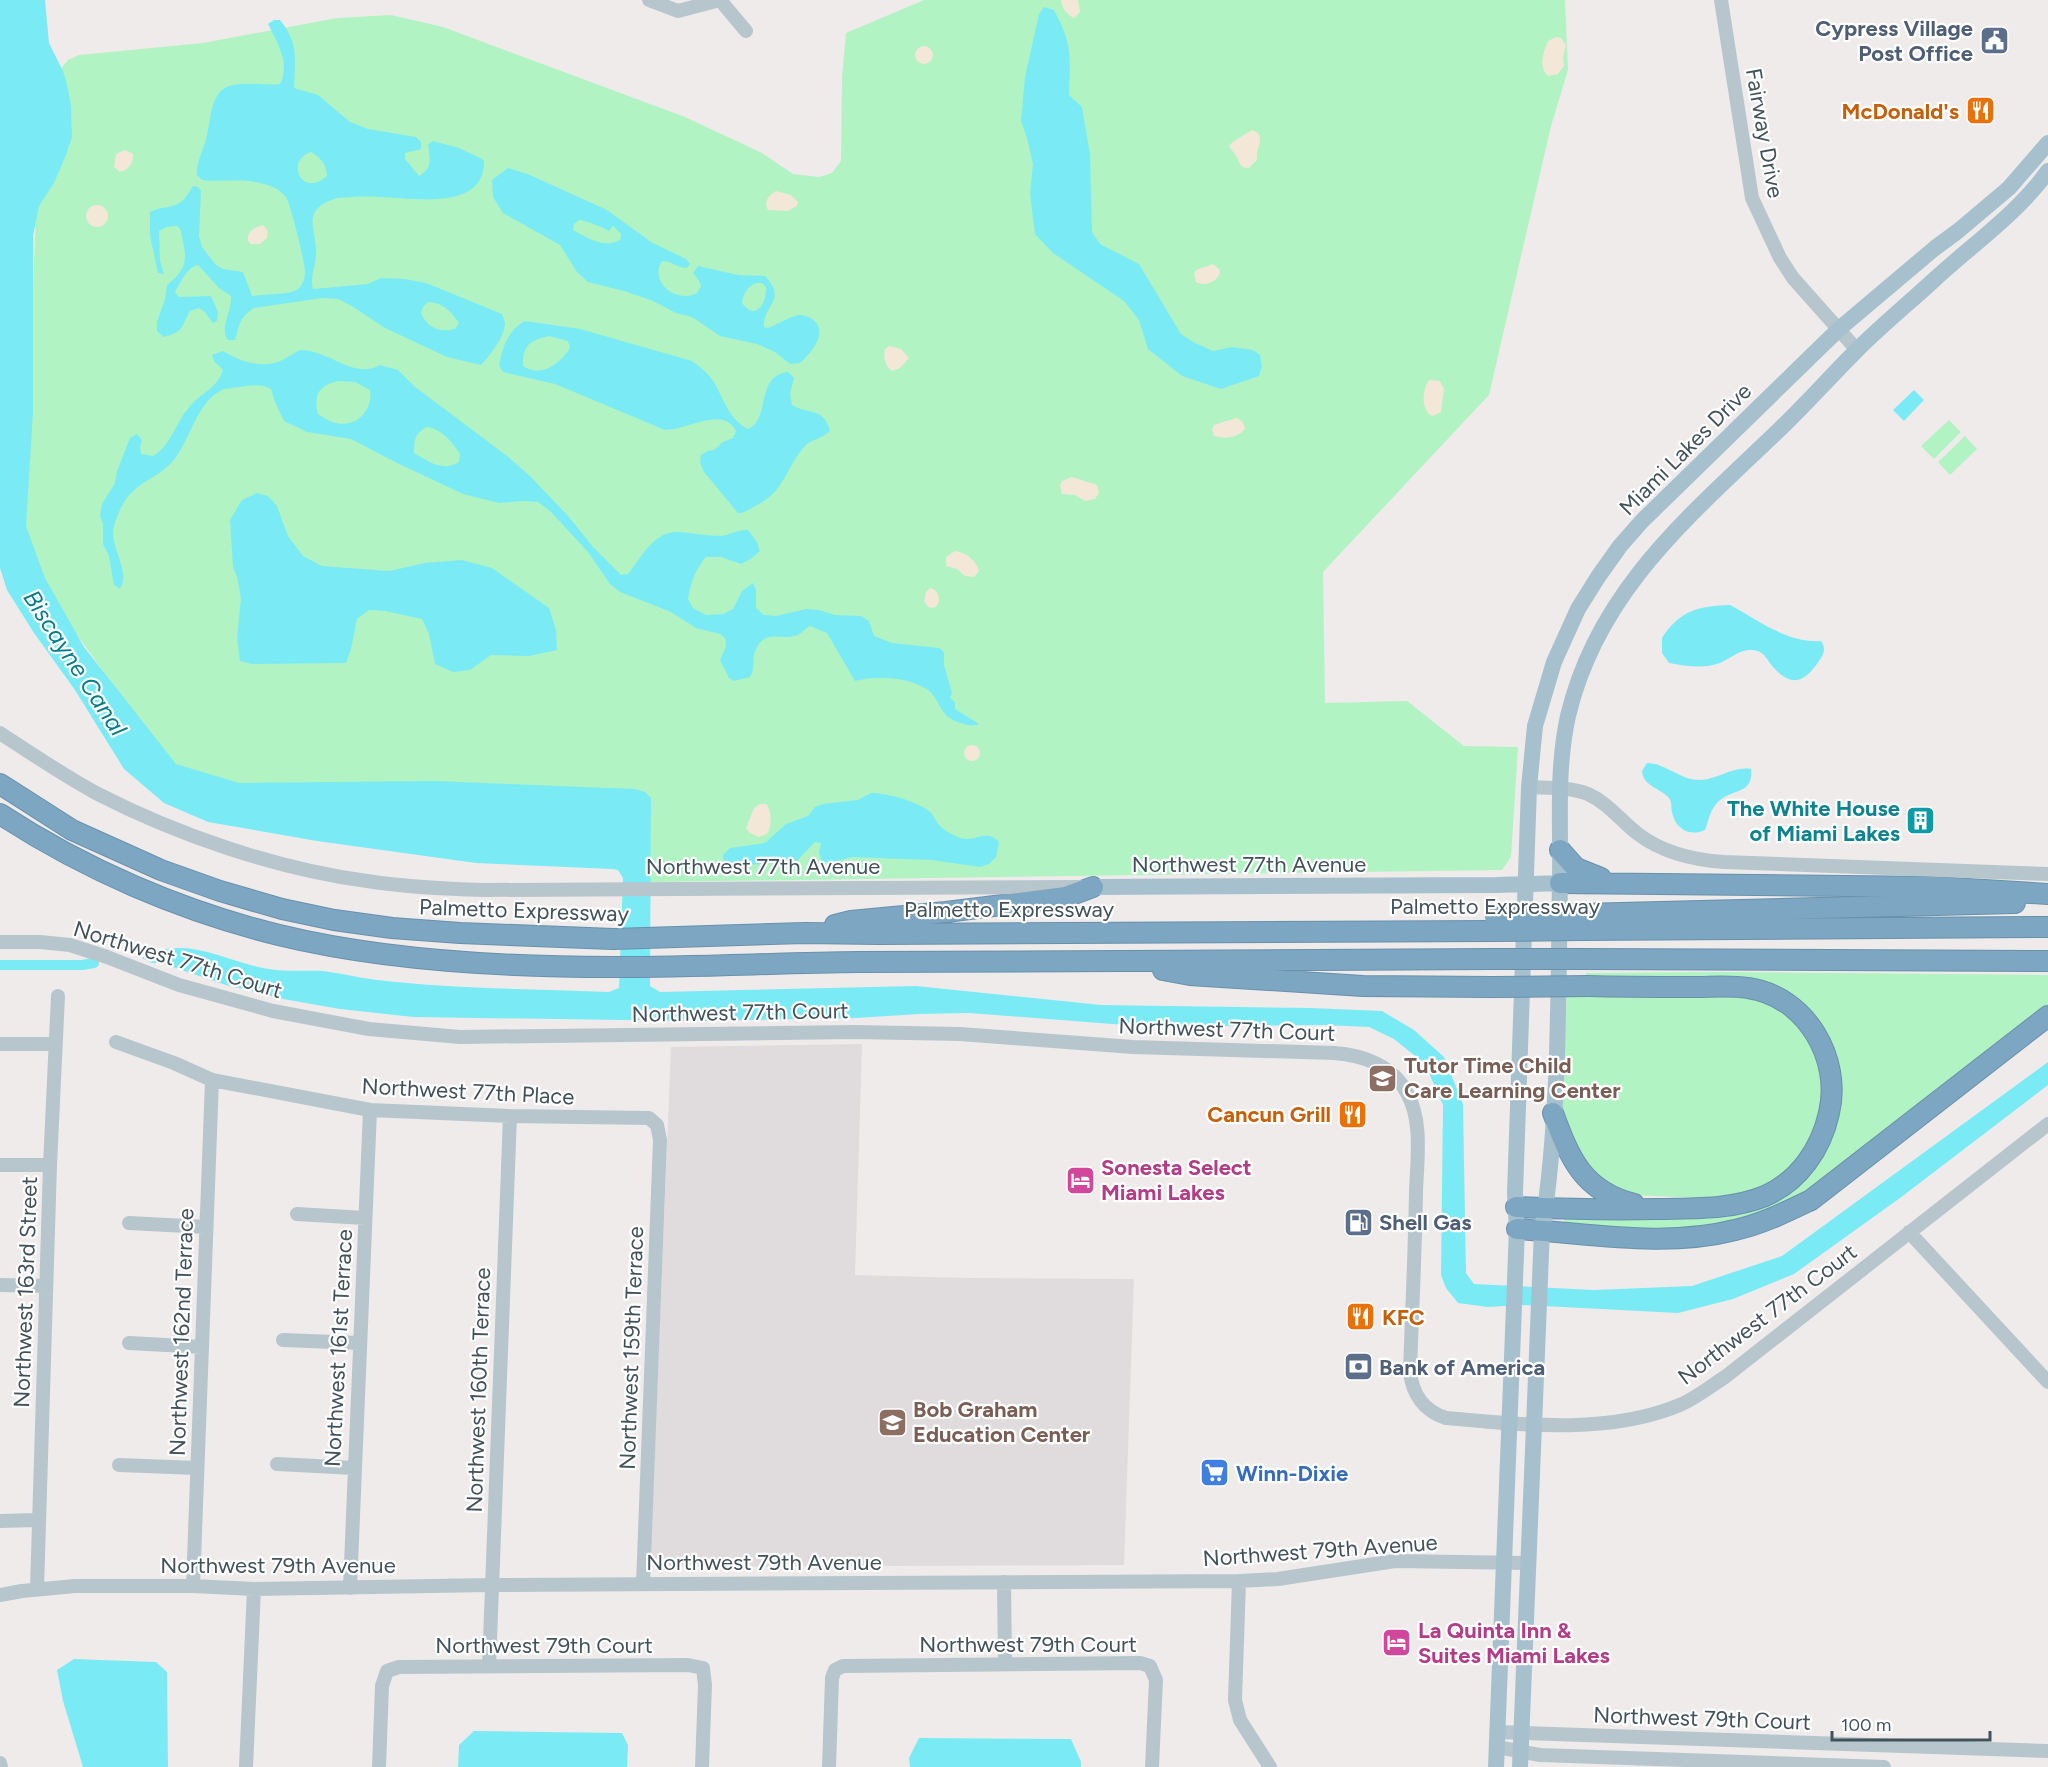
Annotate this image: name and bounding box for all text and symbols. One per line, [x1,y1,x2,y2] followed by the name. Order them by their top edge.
[1815,15,1973,67] place label: Cypress Village Post Office
[1978,25,2010,57] public building icon: Cypress Village Post Office
[1740,66,1789,200] street label: Fairway Drive
[1964,95,1996,127] restaurant icon: McDonald's
[1842,98,1959,125] place label: McDonald's
[1614,378,1757,521] street label: Miami Lakes Drive
[18,584,134,742] water label: Biscayne Canal
[1727,795,1900,847] place label: The White House of Miami Lakes
[1905,805,1937,837] building icon: The White House of Miami Lakes
[1132,851,1366,878] street label: Northwest 77th Avenue
[646,853,880,880] street label: Northwest 77th Avenue
[419,893,630,928] street label: Palmetto Expressway
[1390,893,1600,920] street label: Palmetto Expressway
[904,896,1114,923] street label: Palmetto Expressway
[70,915,286,1004] street label: Northwest 77th Court
[631,997,849,1028] street label: Northwest 77th Court
[1118,1012,1336,1047] street label: Northwest 77th Court
[1404,1052,1621,1104] place label: Tutor Time Child Care Learning Center
[1367,1062,1399,1094] school or university icon: Tutor Time Child Care Learning Center
[361,1072,575,1111] street label: Northwest 77th Place
[1336,1098,1368,1130] restaurant icon: Cancun Grill
[1207,1101,1331,1128] place label: Cancun Grill
[1101,1154,1252,1206] place label: Sonesta Select Miami Lakes
[1064,1164,1096,1196] hotel icon: Sonesta Select Miami Lakes
[8,1176,43,1408] street label: Northwest 163rd Street
[1342,1206,1374,1238] fuel station icon: Shell Gas
[164,1208,199,1456] street label: Northwest 162nd Terrace
[1379,1209,1471,1236] place label: Shell Gas
[614,1226,649,1470] street label: Northwest 159th Terrace
[319,1228,358,1468] street label: Northwest 161st Terrace
[1673,1238,1862,1390] street label: Northwest 77th Court
[461,1267,496,1513] street label: Northwest 160th Terrace
[1345,1301,1377,1333] restaurant icon: KFC
[1382,1304,1425,1331] place label: KFC
[1342,1351,1374,1383] bank icon: Bank of America
[1379,1354,1545,1381] place label: Bank of America
[913,1396,1091,1448] place label: Bob Graham Education Center
[876,1406,908,1438] school or university icon: Bob Graham Education Center
[1199,1457,1231,1489] supermarket icon: Winn-Dixie
[1236,1460,1348,1487] place label: Winn-Dixie
[1202,1529,1438,1572] street label: Northwest 79th Avenue
[646,1549,882,1576] street label: Northwest 79th Avenue
[160,1552,396,1579] street label: Northwest 79th Avenue
[1418,1617,1610,1669] place label: La Quinta Inn & Suites Miami Lakes
[1381,1627,1413,1659] hotel icon: La Quinta Inn & Suites Miami Lakes
[919,1631,1137,1658] street label: Northwest 79th Court
[435,1632,653,1659] street label: Northwest 79th Court
[1593,1701,1811,1736] street label: Northwest 79th Court
[1832,1704,1990,1742] scale bar
[1841,1714,1891,1736] text: 100 m

